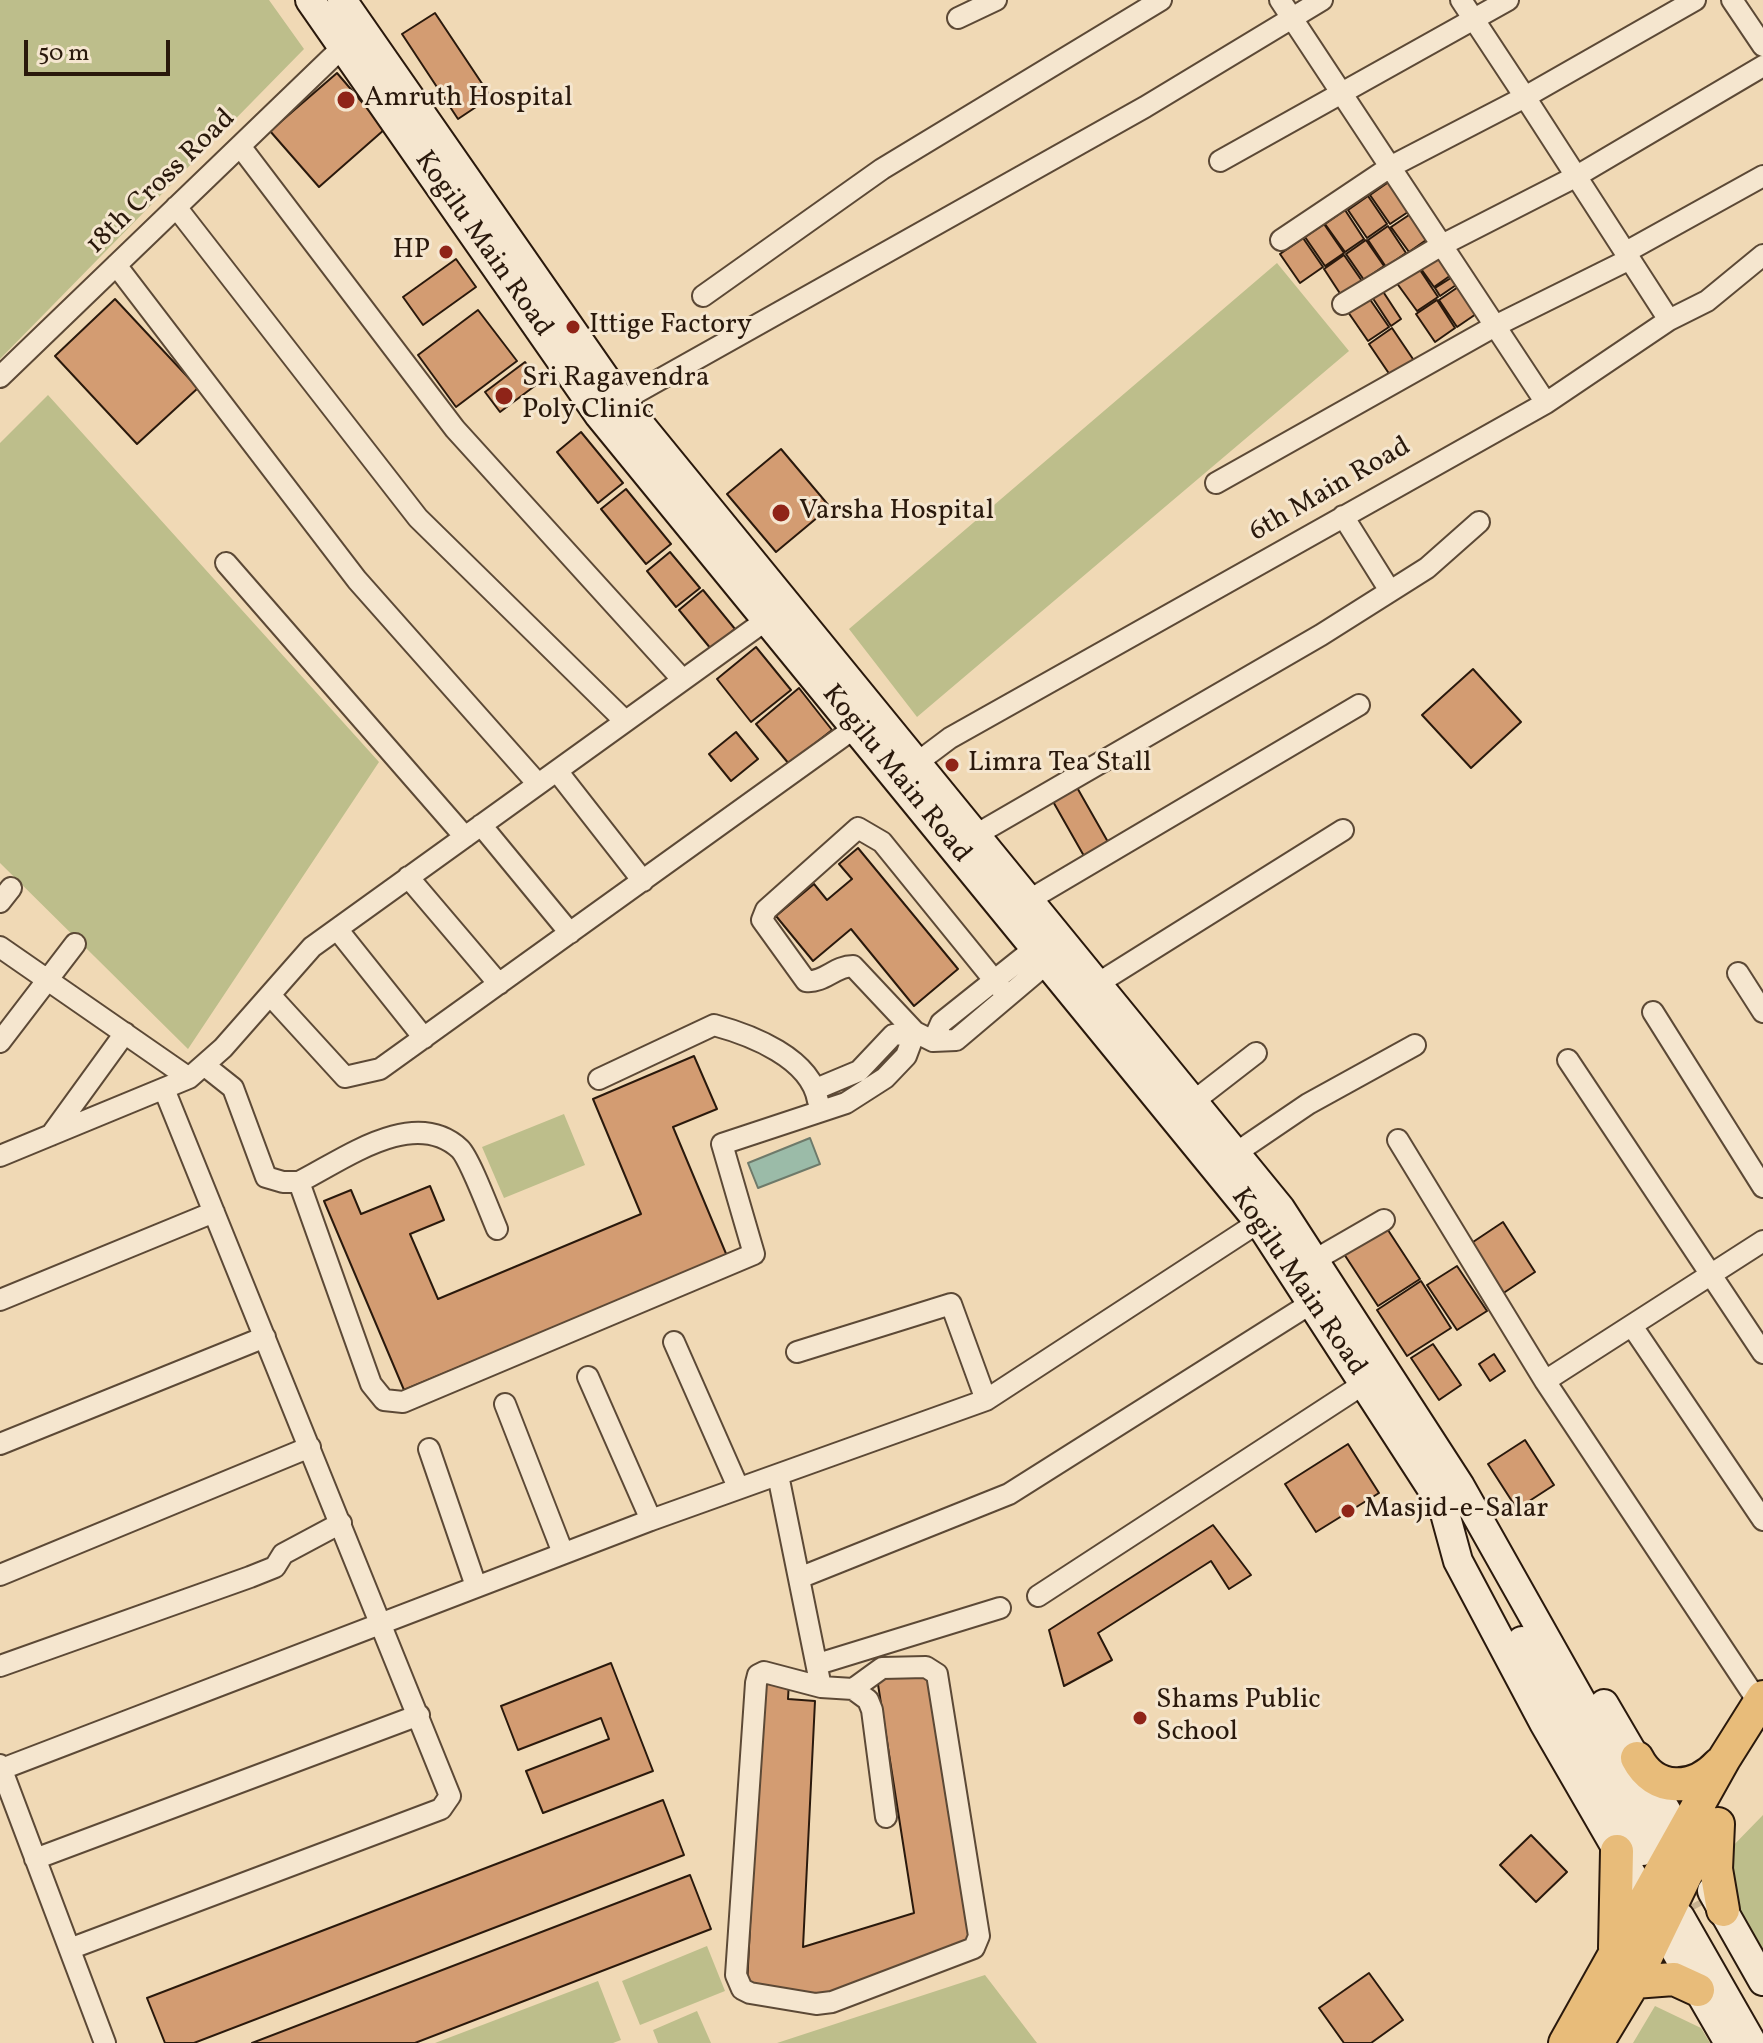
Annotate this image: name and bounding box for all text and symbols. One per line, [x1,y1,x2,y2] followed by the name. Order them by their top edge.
[28,24,174,74] scale bar
[38,37,90,71] text: 50 m
[364,83,573,117] place label: Amruth Hospital
[335,89,357,111] marker: Amruth Hospital
[80,103,244,263] street label: 18th Cross Road
[405,146,559,344] street label: Kogilu Main Road
[393,235,430,269] place label: HP
[437,243,455,261] marker: HP
[589,310,752,344] place label: Ittige Factory
[564,318,582,336] marker: Ittige Factory
[522,363,710,429] place label: Sri Ragavendra Poly Clinic
[493,385,515,407] marker: Sri Ragavendra Poly Clinic
[1245,431,1417,551] street label: 6th Main Road
[799,496,994,530] place label: Varsha Hospital
[770,502,792,524] marker: Varsha Hospital
[813,679,977,871] street label: Kogilu Main Road
[968,748,1151,782] place label: Limra Tea Stall
[943,756,961,774] marker: Limra Tea Stall
[1222,1183,1372,1383] street label: Kogilu Main Road
[1364,1494,1548,1528] place label: Masjid-e-Salar
[1339,1502,1357,1520] marker: Masjid-e-Salar
[1156,1685,1321,1751] place label: Shams Public School
[1131,1709,1149,1727] marker: Shams Public School

